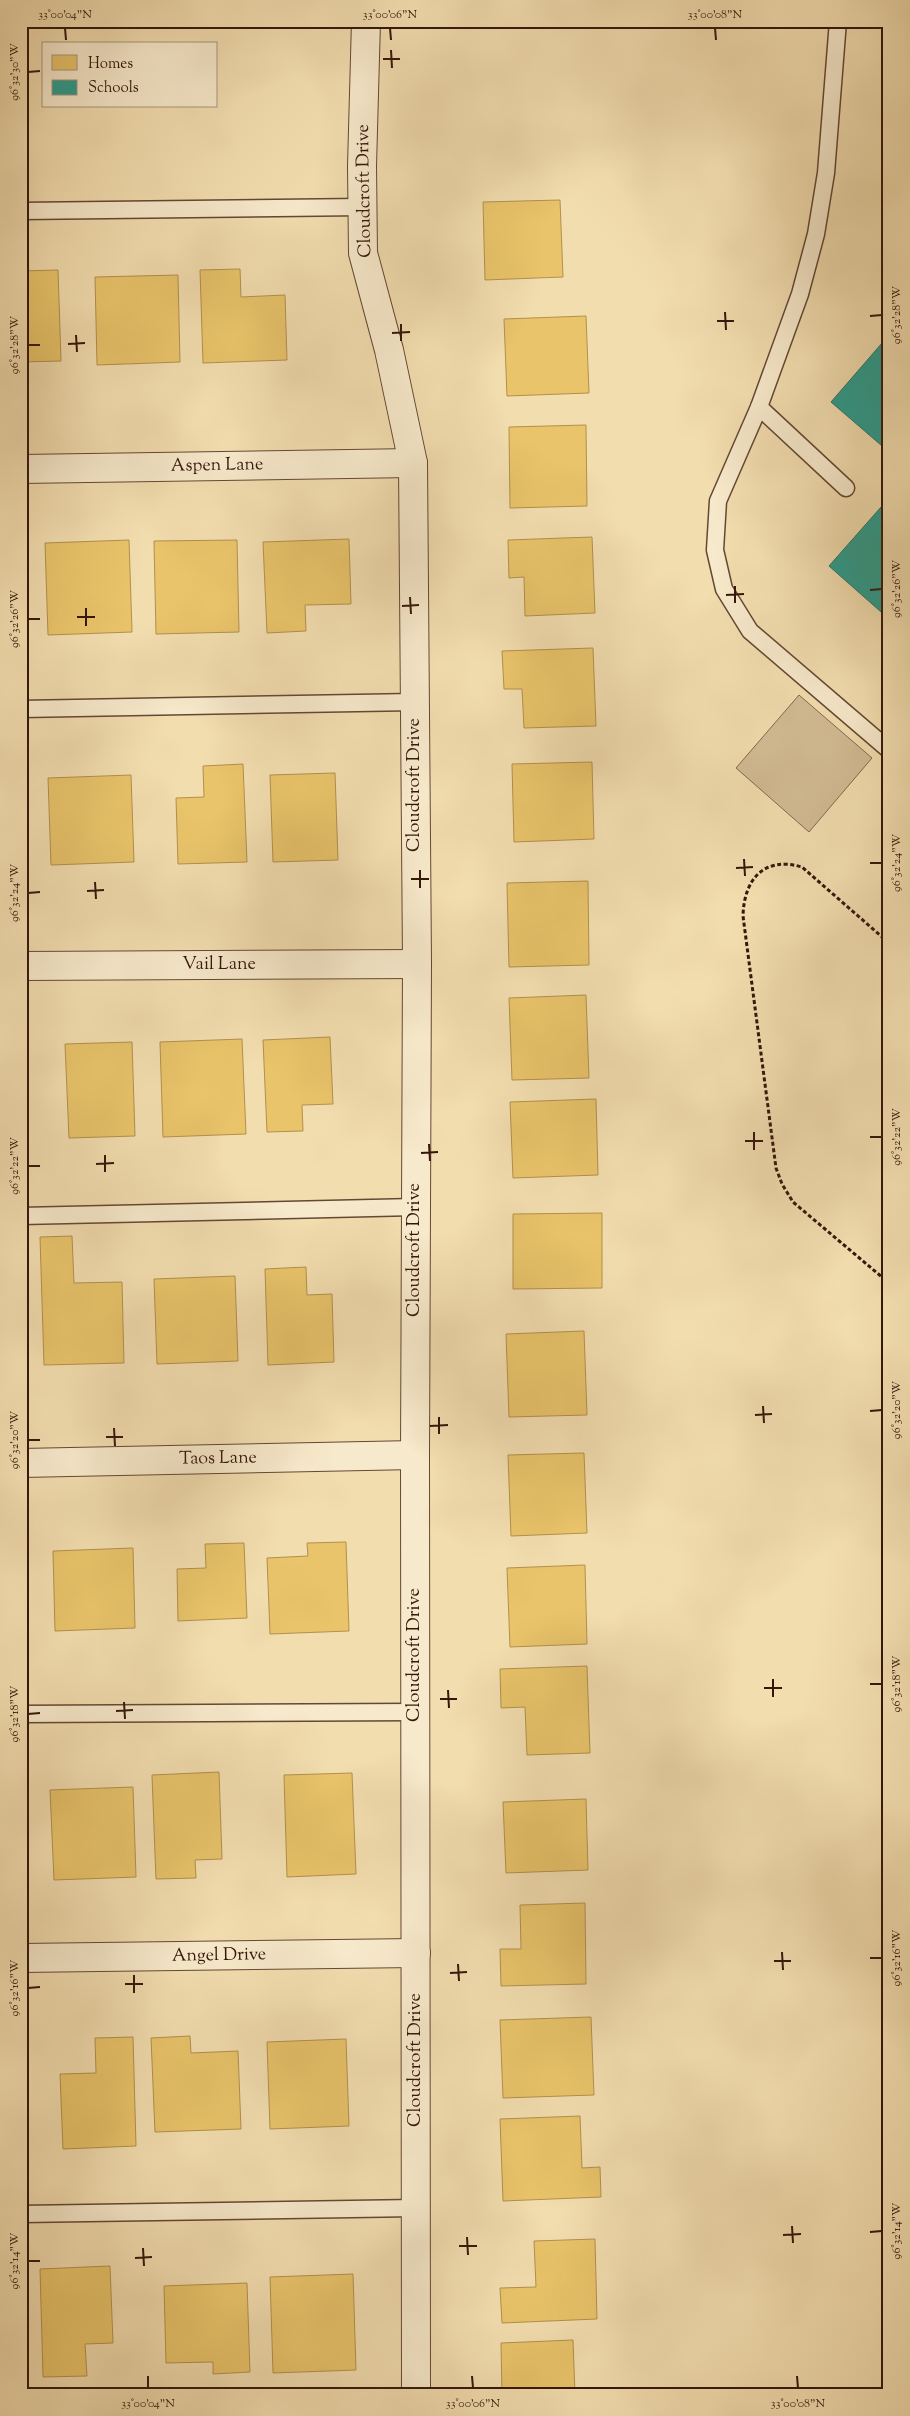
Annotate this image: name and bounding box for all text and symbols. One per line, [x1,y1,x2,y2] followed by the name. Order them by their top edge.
[38,6,92,24] text: 33°00'04"N
[363,6,418,24] text: 33°00'06"N
[688,6,743,24] text: 33°00'08"N
[42,42,218,108] legend
[6,43,24,101] text: 96°32'30"W
[88,54,133,75] text: Homes
[88,78,139,99] text: Schools
[351,124,379,258] street label: Cloudcroft Drive
[888,285,906,344] text: 96°32'28"W
[6,315,24,374] text: 96°32'28"W
[171,452,263,480] street label: Aspen Lane
[888,559,906,618] text: 96°32'26"W
[6,589,24,648] text: 96°32'26"W
[402,718,428,852] street label: Cloudcroft Drive
[888,833,906,892] text: 96°32'24"W
[6,863,24,922] text: 96°32'24"W
[182,952,256,978] street label: Vail Lane
[888,1108,906,1166] text: 96°32'22"W
[6,1137,24,1195] text: 96°32'22"W
[402,1183,428,1317] street label: Cloudcroft Drive
[888,1380,906,1439] text: 96°32'20"W
[6,1410,24,1469] text: 96°32'20"W
[179,1445,257,1473] street label: Taos Lane
[402,1588,428,1722] street label: Cloudcroft Drive
[888,1655,906,1712] text: 96°32'18"W
[6,1685,24,1742] text: 96°32'18"W
[888,1929,906,1986] text: 96°32'16"W
[172,1942,266,1970] street label: Angel Drive
[6,1959,24,2016] text: 96°32'16"W
[403,1993,429,2127] street label: Cloudcroft Drive
[888,2202,906,2259] text: 96°32'14"W
[6,2232,24,2289] text: 96°32'14"W
[121,2395,175,2413] text: 33°00'04"N
[446,2395,501,2413] text: 33°00'06"N
[771,2395,826,2413] text: 33°00'08"N

